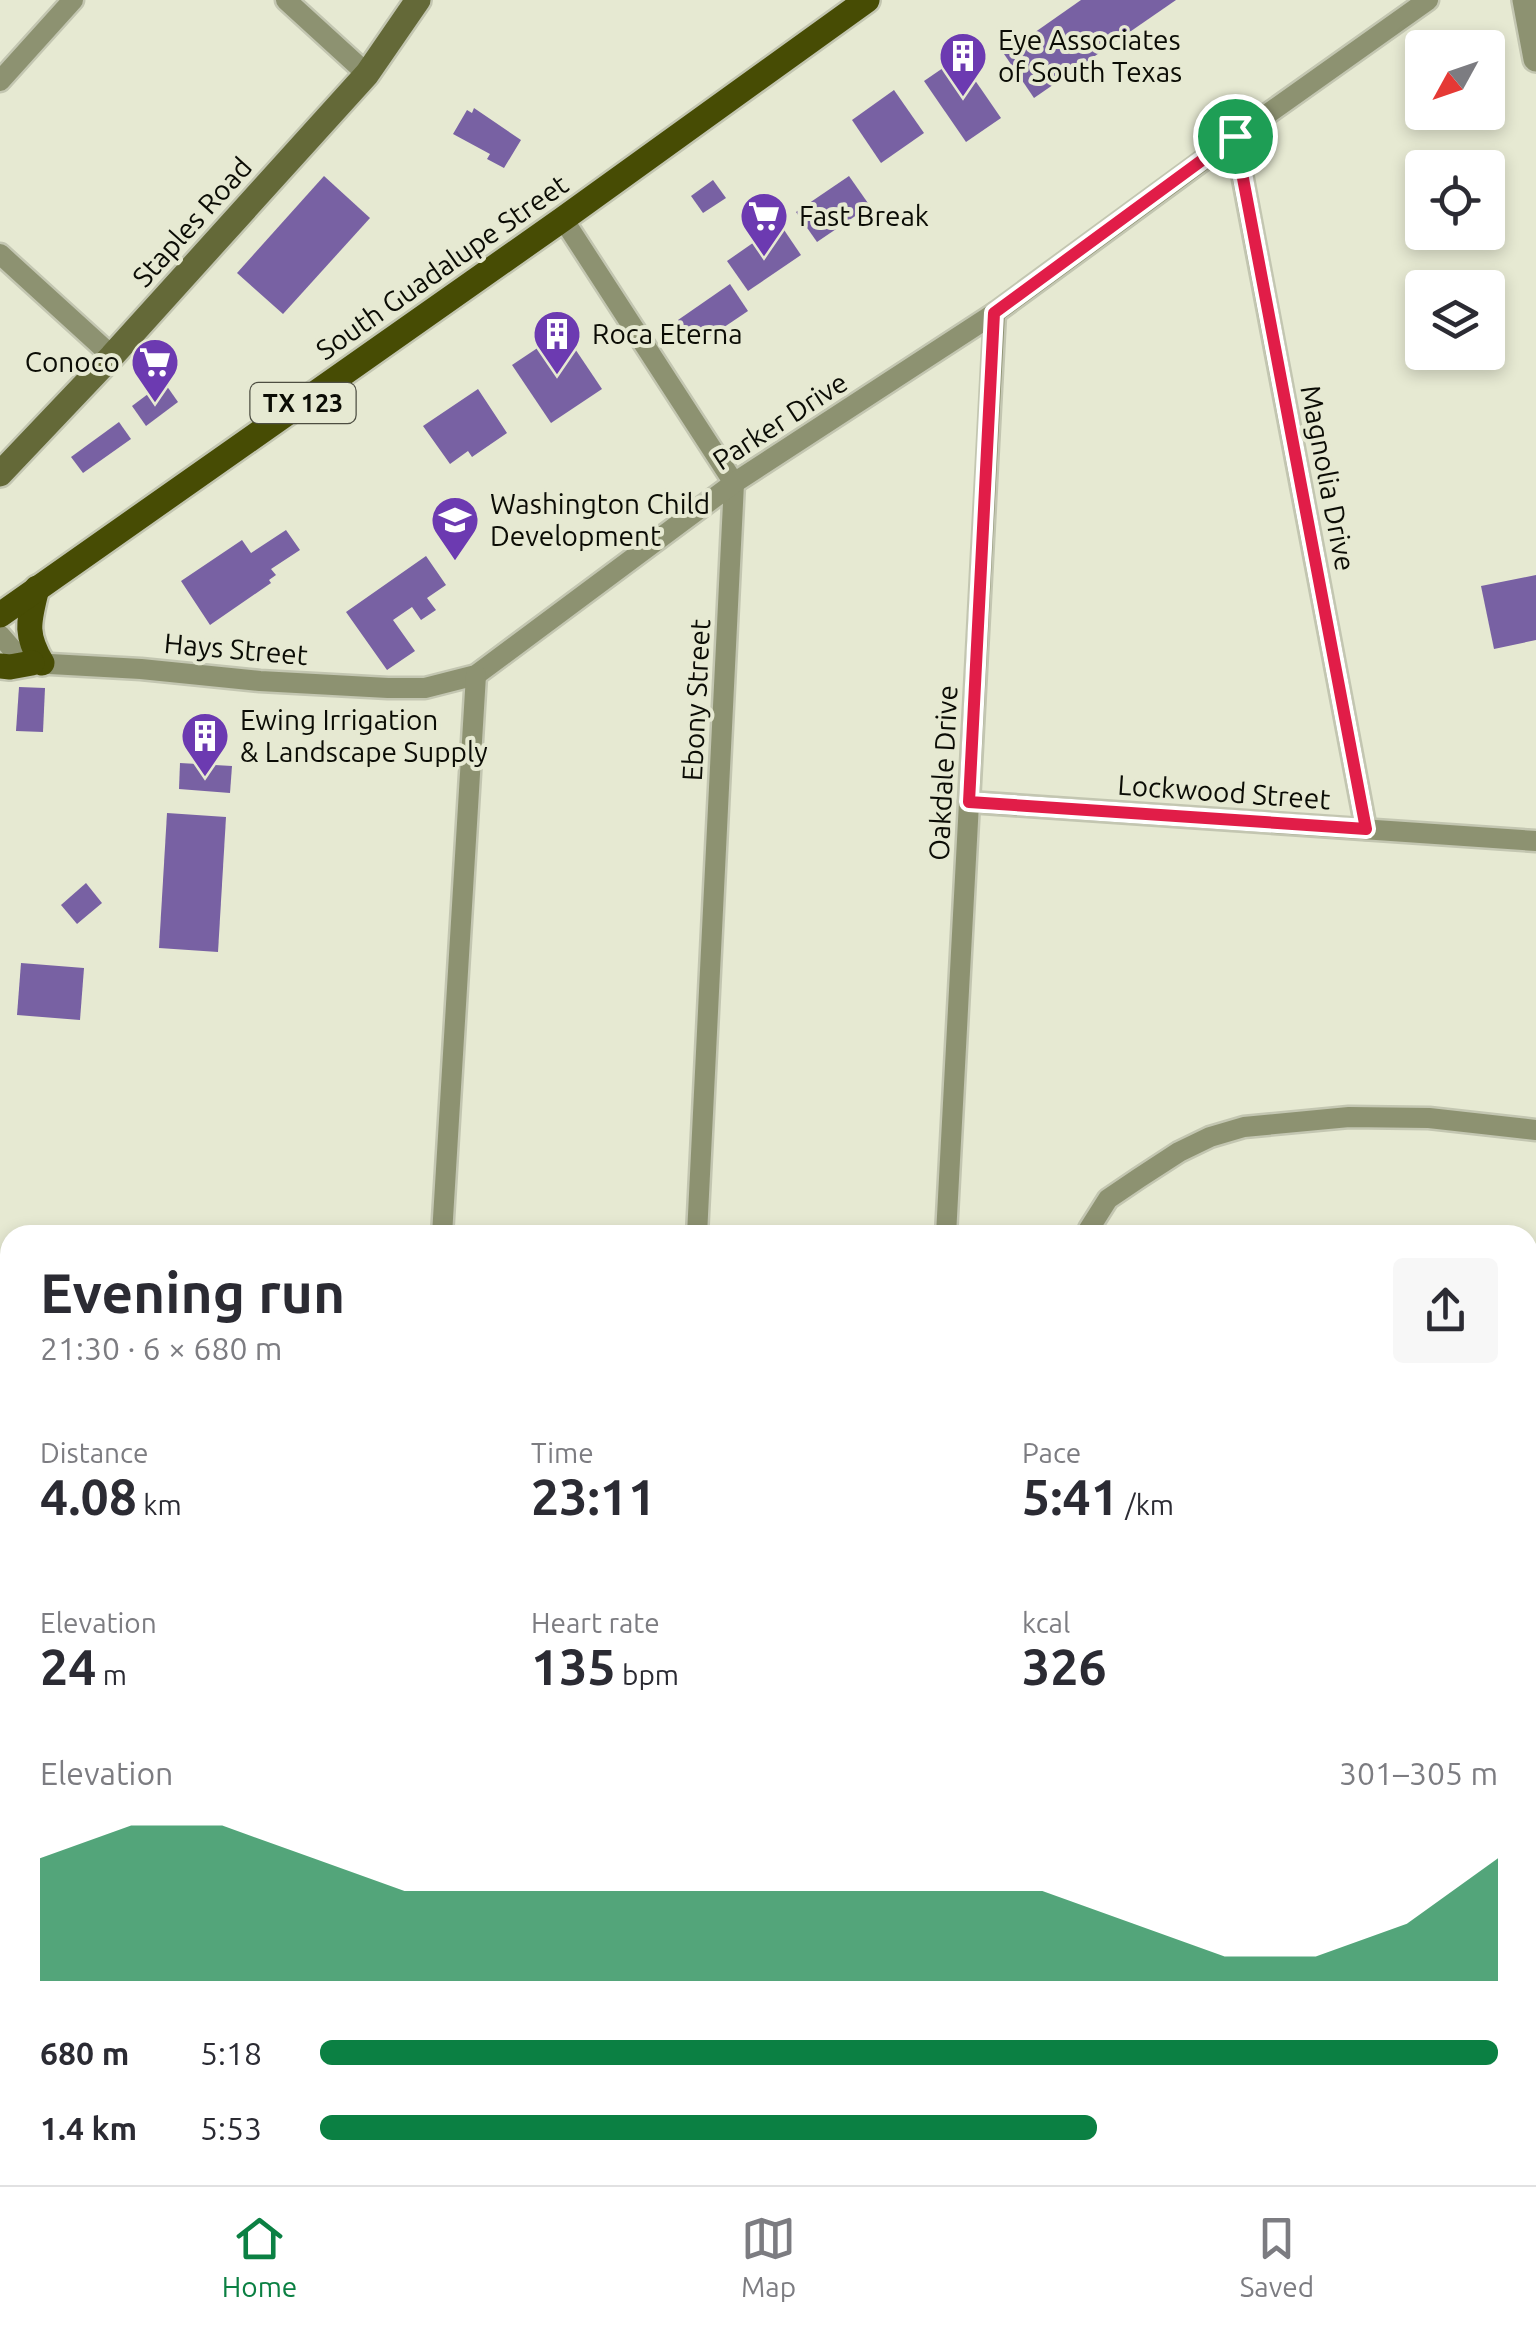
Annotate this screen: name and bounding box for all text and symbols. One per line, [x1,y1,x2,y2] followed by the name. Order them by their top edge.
[998,24,1182,87] place label: Eye Associates of South Texas
[937,30,989,98] building icon: Eye Associates of South Texas
[1405,30,1505,130] north arrow
[1405,30,1505,370] map controls
[1193,94,1278,179] pin
[1208,109,1263,164] icon: arrive
[1405,150,1505,250] button: locate
[126,151,257,292] street label: Staples Road
[310,168,573,365] street label: South Guadalupe Street
[738,190,790,258] supermarket icon: Fast Break
[799,200,929,231] place label: Fast Break
[1405,270,1505,370] button: layers
[531,308,583,376] building icon: Roca Eterna
[592,318,743,349] place label: Roca Eterna
[129,336,181,404] supermarket icon: Conoco
[25,346,120,377] place label: Conoco
[707,366,853,475] street label: Parker Drive
[250,383,356,423] road number: TX 123
[1295,383,1362,573] street label: Magnolia Drive
[490,488,710,551] place label: Washington Child Development
[429,494,481,562] school or university icon: Washington Child Development
[676,618,715,782] street label: Ebony Street
[163,627,309,670] street label: Hays Street
[922,684,963,862] street label: Oakdale Drive
[240,704,488,767] place label: Ewing Irrigation & Landscape Supply
[179,710,231,778] building icon: Ewing Irrigation & Landscape Supply
[1117,769,1331,814] street label: Lockwood Street
[1393,1258,1498,1363] button: share
[40,1262,345,1323] text: Evening run
[40,1330,282,1366] text: 21:30 · 6 × 680 m
[40,1437,148,1468] text: Distance
[531,1437,594,1468] text: Time
[1022,1437,1081,1468] text: Pace
[40,1468,137,1524] text: 4.08
[531,1468,656,1524] text: 23:11
[1022,1468,1119,1524] text: 5:41
[137,1489,182,1520] text: km
[1119,1489,1174,1520] text: /km
[40,1607,157,1638] text: Elevation
[531,1607,660,1638] text: Heart rate
[1022,1607,1070,1638] text: kcal
[40,1638,96,1694] text: 24
[531,1638,616,1694] text: 135
[1022,1638,1107,1694] text: 326
[96,1659,127,1690] text: m
[616,1659,679,1690] text: bpm
[40,1755,173,1791] text: Elevation
[1339,1755,1498,1791] text: 301–305 m
[40,2035,129,2071] text: 680 m
[200,2035,262,2071] text: 5:18
[40,2110,137,2146] text: 1.4 km
[200,2110,262,2146] text: 5:53
[222,2211,297,2302] tab: Home
[741,2211,796,2302] tab: Map
[1240,2211,1314,2302] tab: Saved

